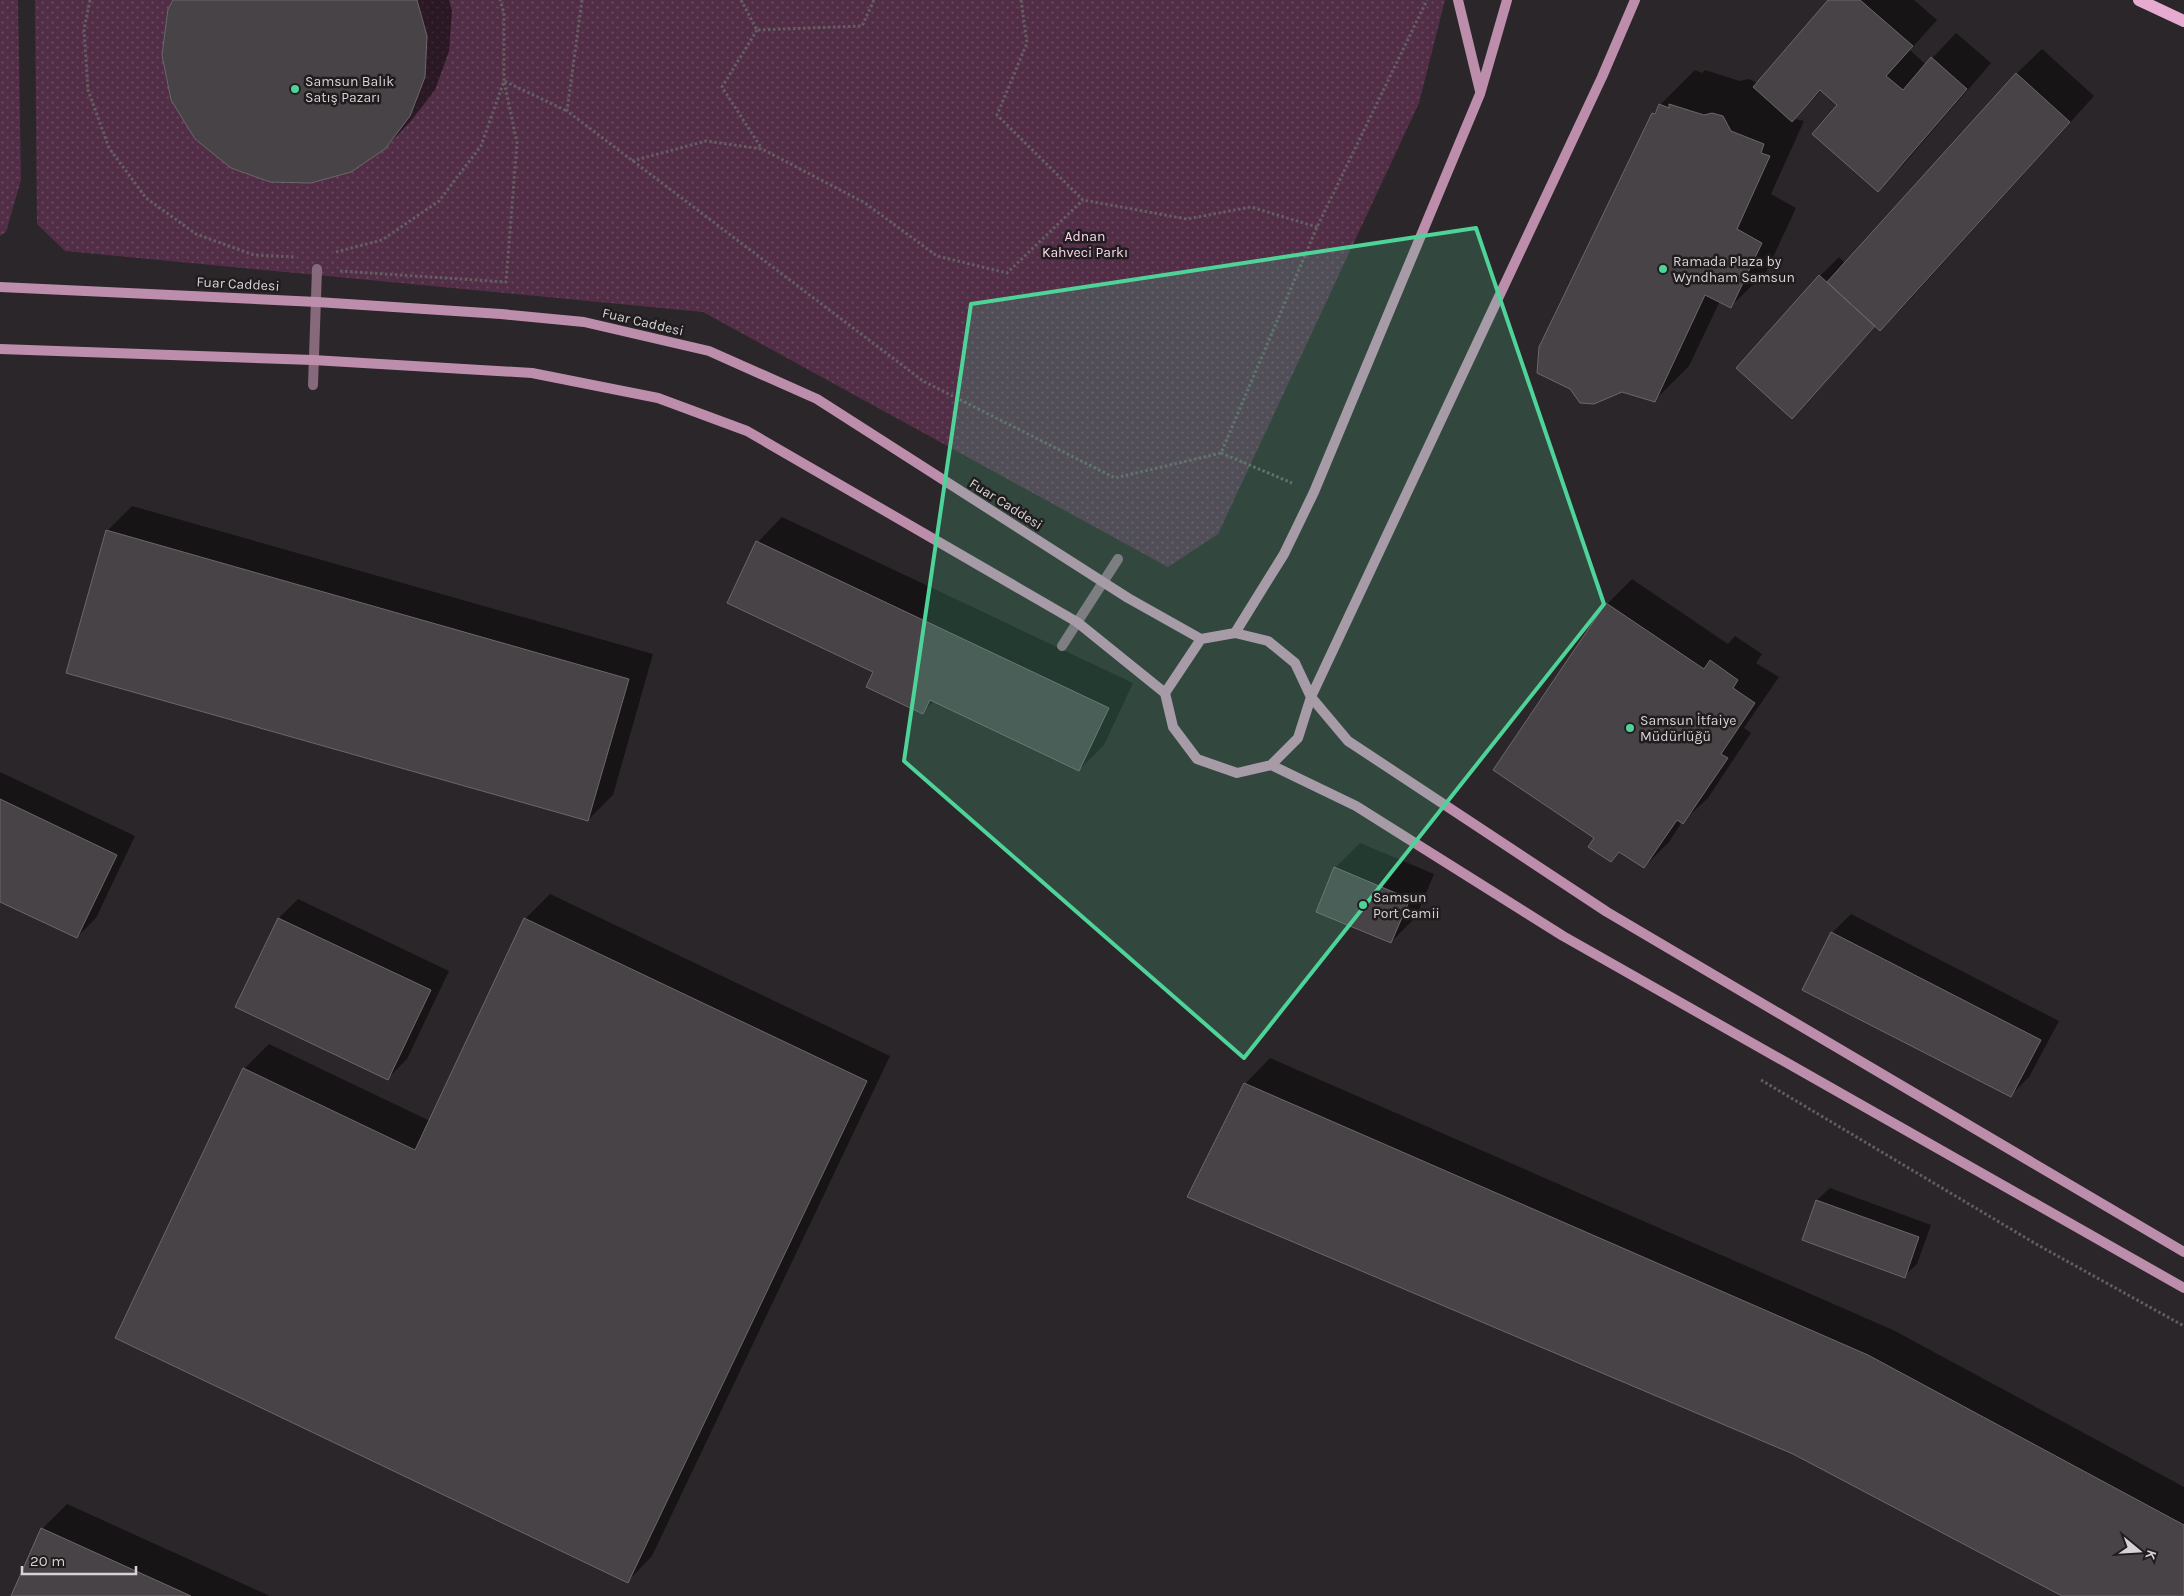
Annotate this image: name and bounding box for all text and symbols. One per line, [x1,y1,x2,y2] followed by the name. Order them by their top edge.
[305,73,394,106] place label: Samsun Balık Satış Pazarı
[289,83,301,95] marker: Samsun Balık Satış Pazarı
[1042,228,1128,261] park label: Adnan Kahveci Parkı
[1673,253,1795,286] place label: Ramada Plaza by Wyndham Samsun
[1657,263,1669,275] marker: Ramada Plaza by Wyndham Samsun
[196,273,280,295] street label: Fuar Caddesi
[601,304,685,340] street label: Fuar Caddesi
[966,475,1046,533] street label: Fuar Caddesi
[1640,712,1736,745] place label: Samsun İtfaiye Müdürlüğü
[1624,722,1636,734] marker: Samsun İtfaiye Müdürlüğü
[1373,889,1440,922] place label: Samsun Port Camii
[1357,899,1369,911] marker: Samsun Port Camii
[2114,1526,2164,1576] north arrow
[22,1544,136,1576] scale bar
[2141,1548,2160,1563] text: K
[30,1552,65,1570] text: 20 m

